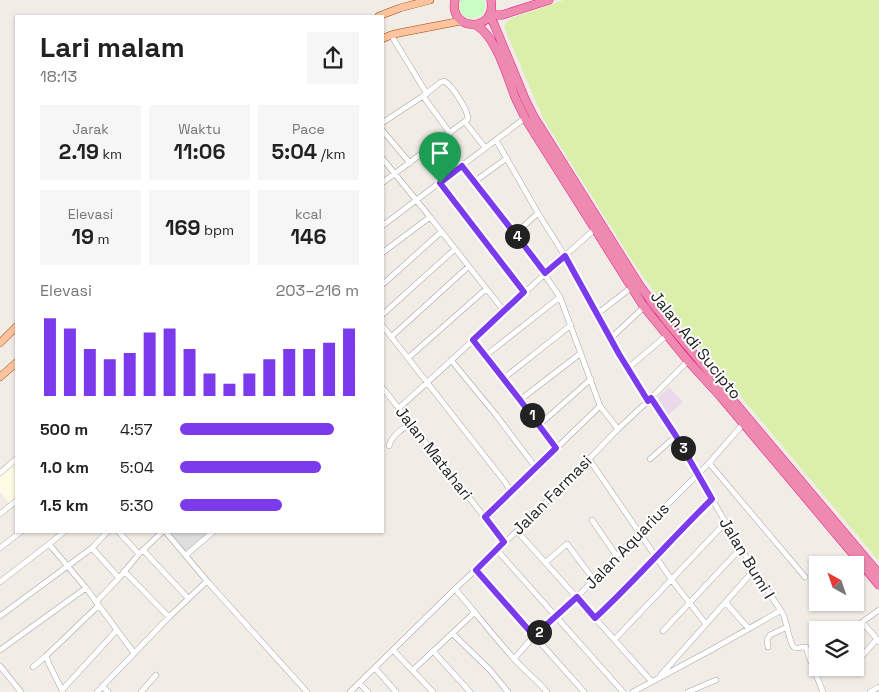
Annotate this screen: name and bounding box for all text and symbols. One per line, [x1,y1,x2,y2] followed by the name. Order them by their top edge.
[40,29,185,65] text: Lari malam
[307,32,359,84] button: share
[40,66,77,87] text: 18:13
[72,120,109,138] text: Jarak
[178,120,221,138] text: Waktu
[292,120,325,138] text: Pace
[419,132,461,183] pin
[59,138,99,165] text: 2.19
[174,138,225,165] text: 11:06
[271,138,317,165] text: 5:04
[426,139,454,167] icon: arrive
[99,145,122,163] text: km
[317,145,346,163] text: /km
[68,205,113,223] text: Elevasi
[295,205,322,223] text: kcal
[165,214,200,241] text: 169
[200,221,234,239] text: bpm
[71,223,94,250] text: 19
[291,223,326,250] text: 146
[504,224,530,248] pin: 4
[513,227,522,245] text: 4
[94,230,110,248] text: m
[40,280,92,301] text: Elevasi
[276,280,359,301] text: 203–216 m
[646,286,746,404] street label: Jalan Adi Sucipto
[391,402,477,504] street label: Jalan Matahari
[520,402,544,428] pin: 1
[529,406,536,424] text: 1
[40,419,88,440] text: 500 m
[120,419,152,440] text: 4:57
[670,436,696,460] pin: 3
[679,439,688,457] text: 3
[508,451,596,539] street label: Jalan Farmasi
[40,457,89,478] text: 1.0 km
[120,457,154,478] text: 5:04
[40,495,88,516] text: 1.5 km
[120,495,154,516] text: 5:30
[580,498,674,594] street label: Jalan Aquarius
[714,513,780,603] street label: Jalan Bumi I
[809,556,864,611] north arrow
[809,556,864,676] map controls
[526,620,552,644] pin: 2
[809,621,864,676] button: layers
[535,623,544,641] text: 2

